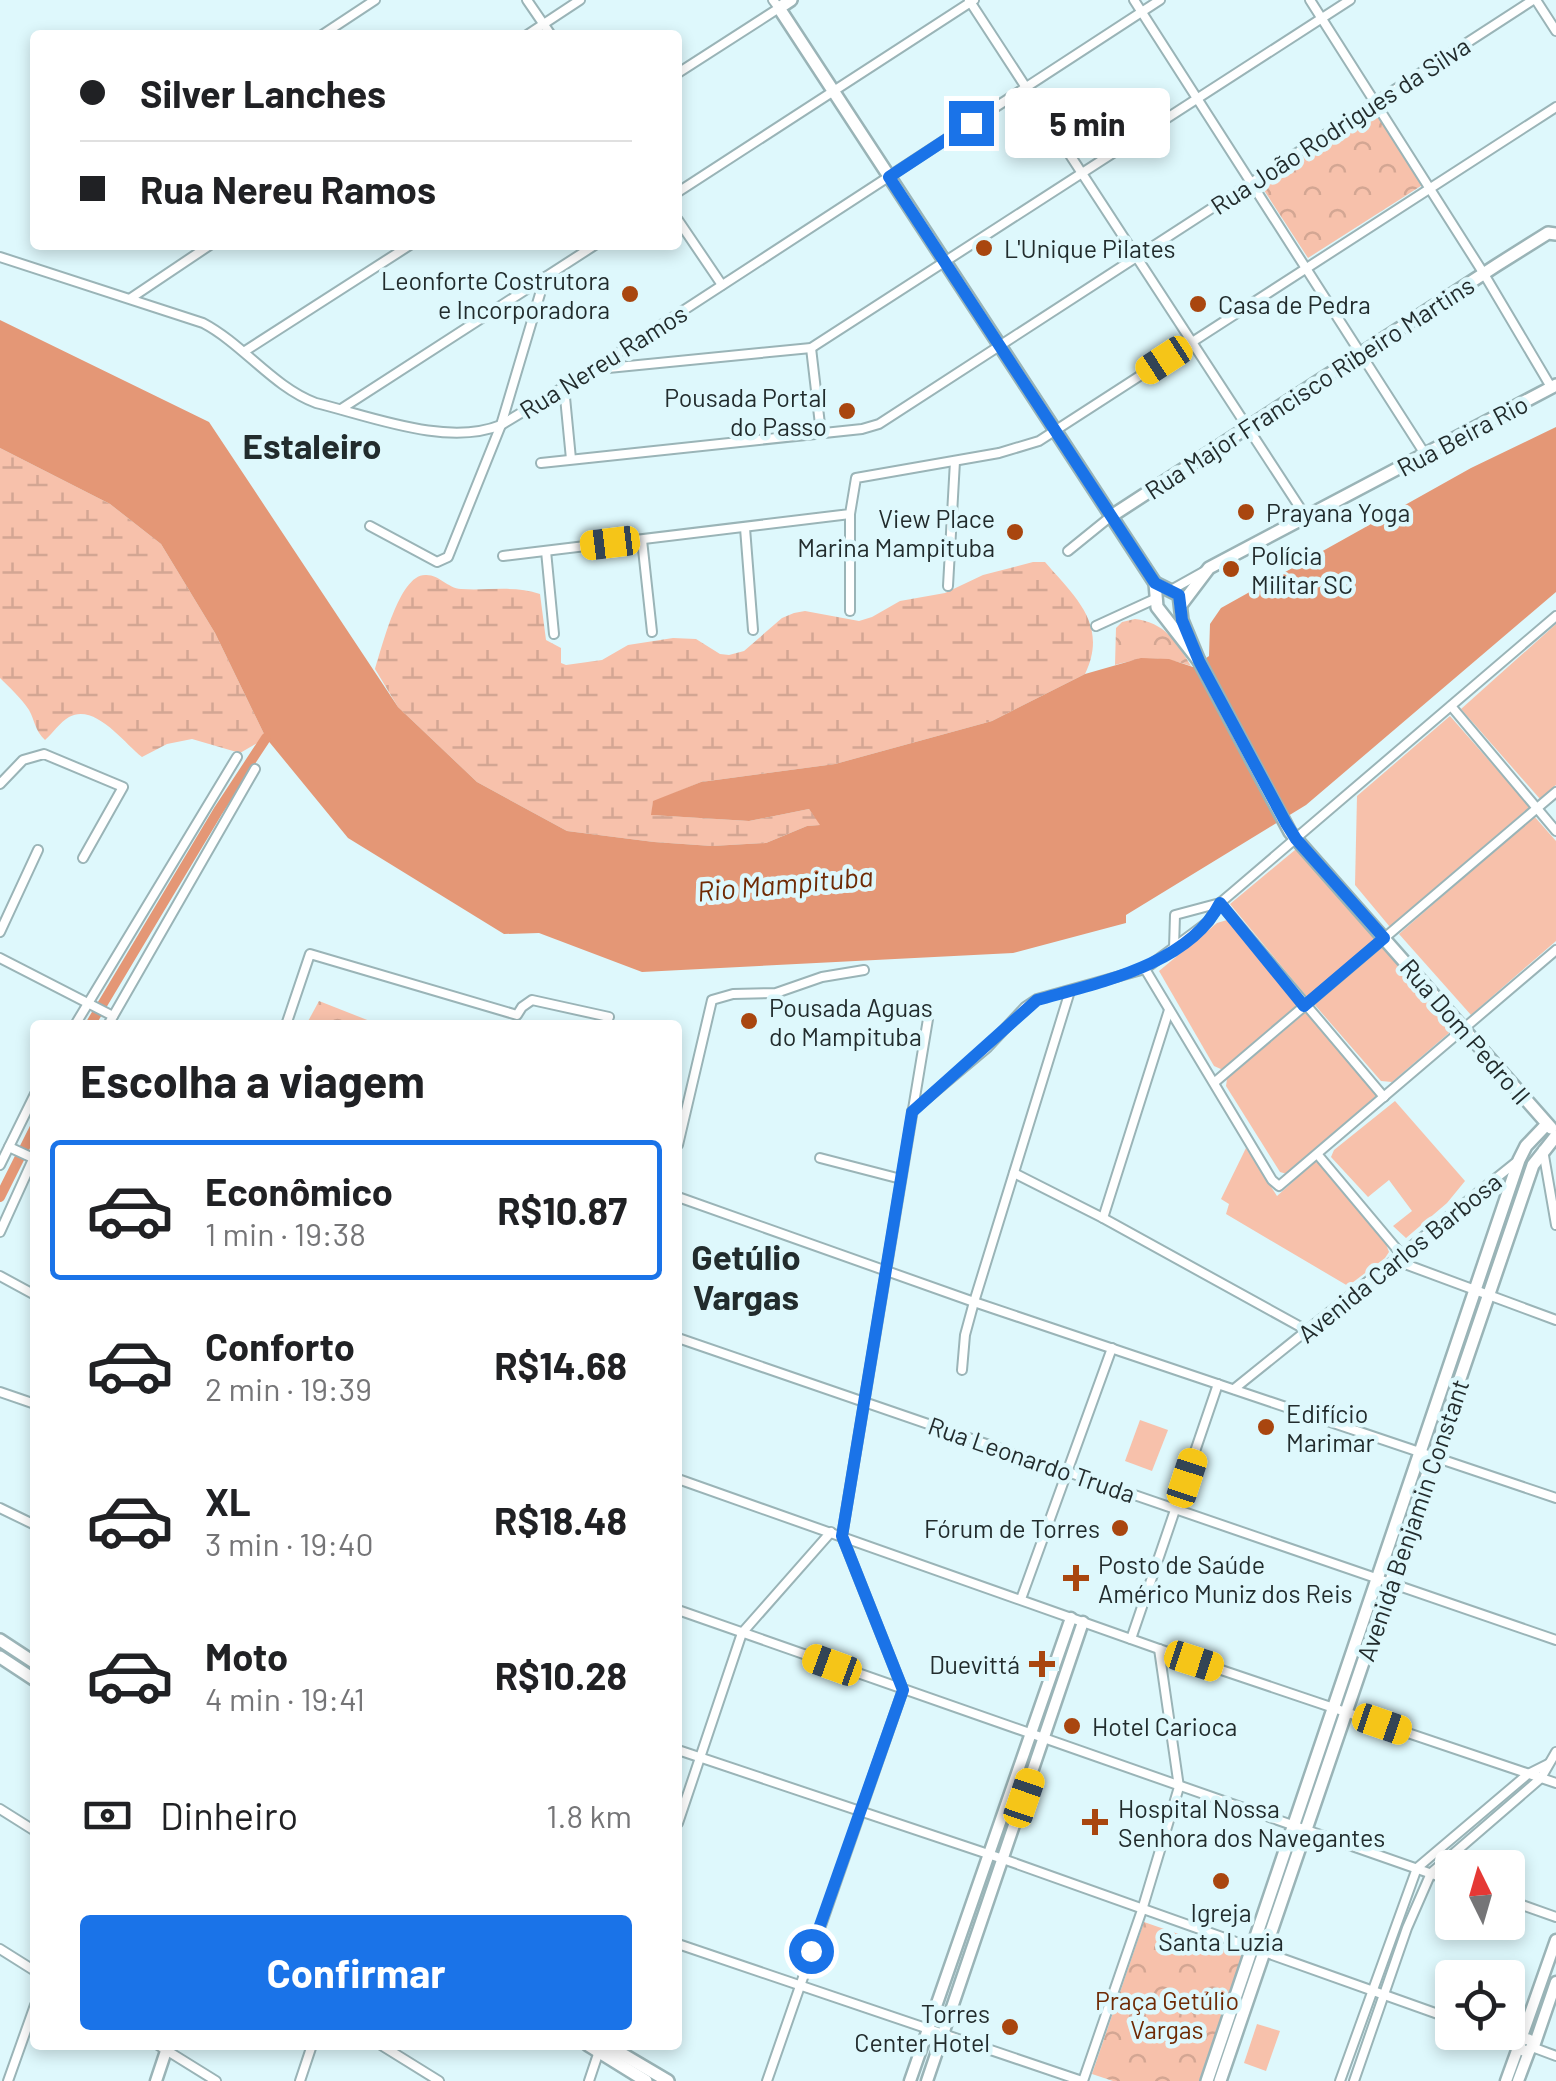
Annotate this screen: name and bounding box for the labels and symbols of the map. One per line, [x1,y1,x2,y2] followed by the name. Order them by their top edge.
[1205,30,1475,220] street label: Rua João Rodrigues da Silva
[1006,88,1171,158] callout: 5 min
[949,101,994,146] route end
[1004,233,1176,263] place label: L'Unique Pilates
[973,237,995,259] marker: L'Unique Pilates
[381,265,610,324] place label: Leonforte Costrutora e Incorporadora
[1139,269,1479,505] street label: Rua Major Francisco Ribeiro Martins
[619,283,641,305] marker: Leonforte Costrutora e Incorporadora
[1218,289,1371,319] place label: Casa de Pedra
[1187,293,1209,315] marker: Casa de Pedra
[514,298,692,424] street label: Rua Nereu Ramos
[1131,331,1197,389] car
[664,382,827,441] place label: Pousada Portal do Passo
[1391,388,1533,482] street label: Rua Beira Rio
[836,400,858,422] marker: Pousada Portal do Passo
[243,424,381,466] district label: Estaleiro
[1266,497,1410,527] place label: Prayana Yoga
[1235,501,1257,523] marker: Prayana Yoga
[797,503,995,562] place label: View Place Marina Mampituba
[1004,521,1026,543] marker: View Place Marina Mampituba
[578,524,642,562] car
[1251,540,1353,599] place label: Polícia Militar SC
[1220,558,1242,580] marker: Polícia Militar SC
[696,858,874,908] water label: Rio Mampituba
[1395,952,1537,1110] street label: Rua Dom Pedro II
[769,992,933,1051] place label: Pousada Aguas do Mampituba
[738,1010,760,1032] marker: Pousada Aguas do Mampituba
[1291,1166,1507,1348] street label: Avenida Carlos Barbosa
[691,1235,801,1317] district label: Getúlio Vargas
[1350,1375,1474,1665] street label: Avenida Benjamin Constant
[1286,1398,1375,1457] place label: Edifício Marimar
[925,1410,1139,1508] street label: Rua Leonardo Truda
[1255,1416,1277,1438] marker: Edifício Marimar
[1163,1445,1211,1511] car
[924,1513,1100,1543] place label: Fórum de Torres
[1109,1517,1131,1539] marker: Fórum de Torres
[1098,1549,1353,1608] place label: Posto de Saúde Américo Muniz dos Reis
[1063,1565,1089,1591] marker: Posto de Saúde Américo Muniz dos Reis
[1161,1637,1227,1685] car
[799,1641,865,1689] car
[929,1649,1020,1679] place label: Duevittá
[1029,1651,1055,1677] marker: Duevittá
[1349,1700,1415,1748] car
[1092,1711,1237,1741] place label: Hotel Carioca
[1061,1715,1083,1737] marker: Hotel Carioca
[1000,1765,1048,1831] car
[1118,1793,1385,1852] place label: Hospital Nossa Senhora dos Navegantes
[1082,1809,1108,1835] marker: Hospital Nossa Senhora dos Navegantes
[1435,1850,1525,1940] north arrow
[1210,1870,1232,1892] marker: Igreja Santa Luzia
[1158,1897,1284,1956] place label: Igreja Santa Luzia
[789,1929,834,1974] route start
[1095,1985,1239,2044] park label: Praça Getúlio Vargas
[854,1998,990,2057] place label: Torres Center Hotel
[999,2016,1021,2038] marker: Torres Center Hotel

